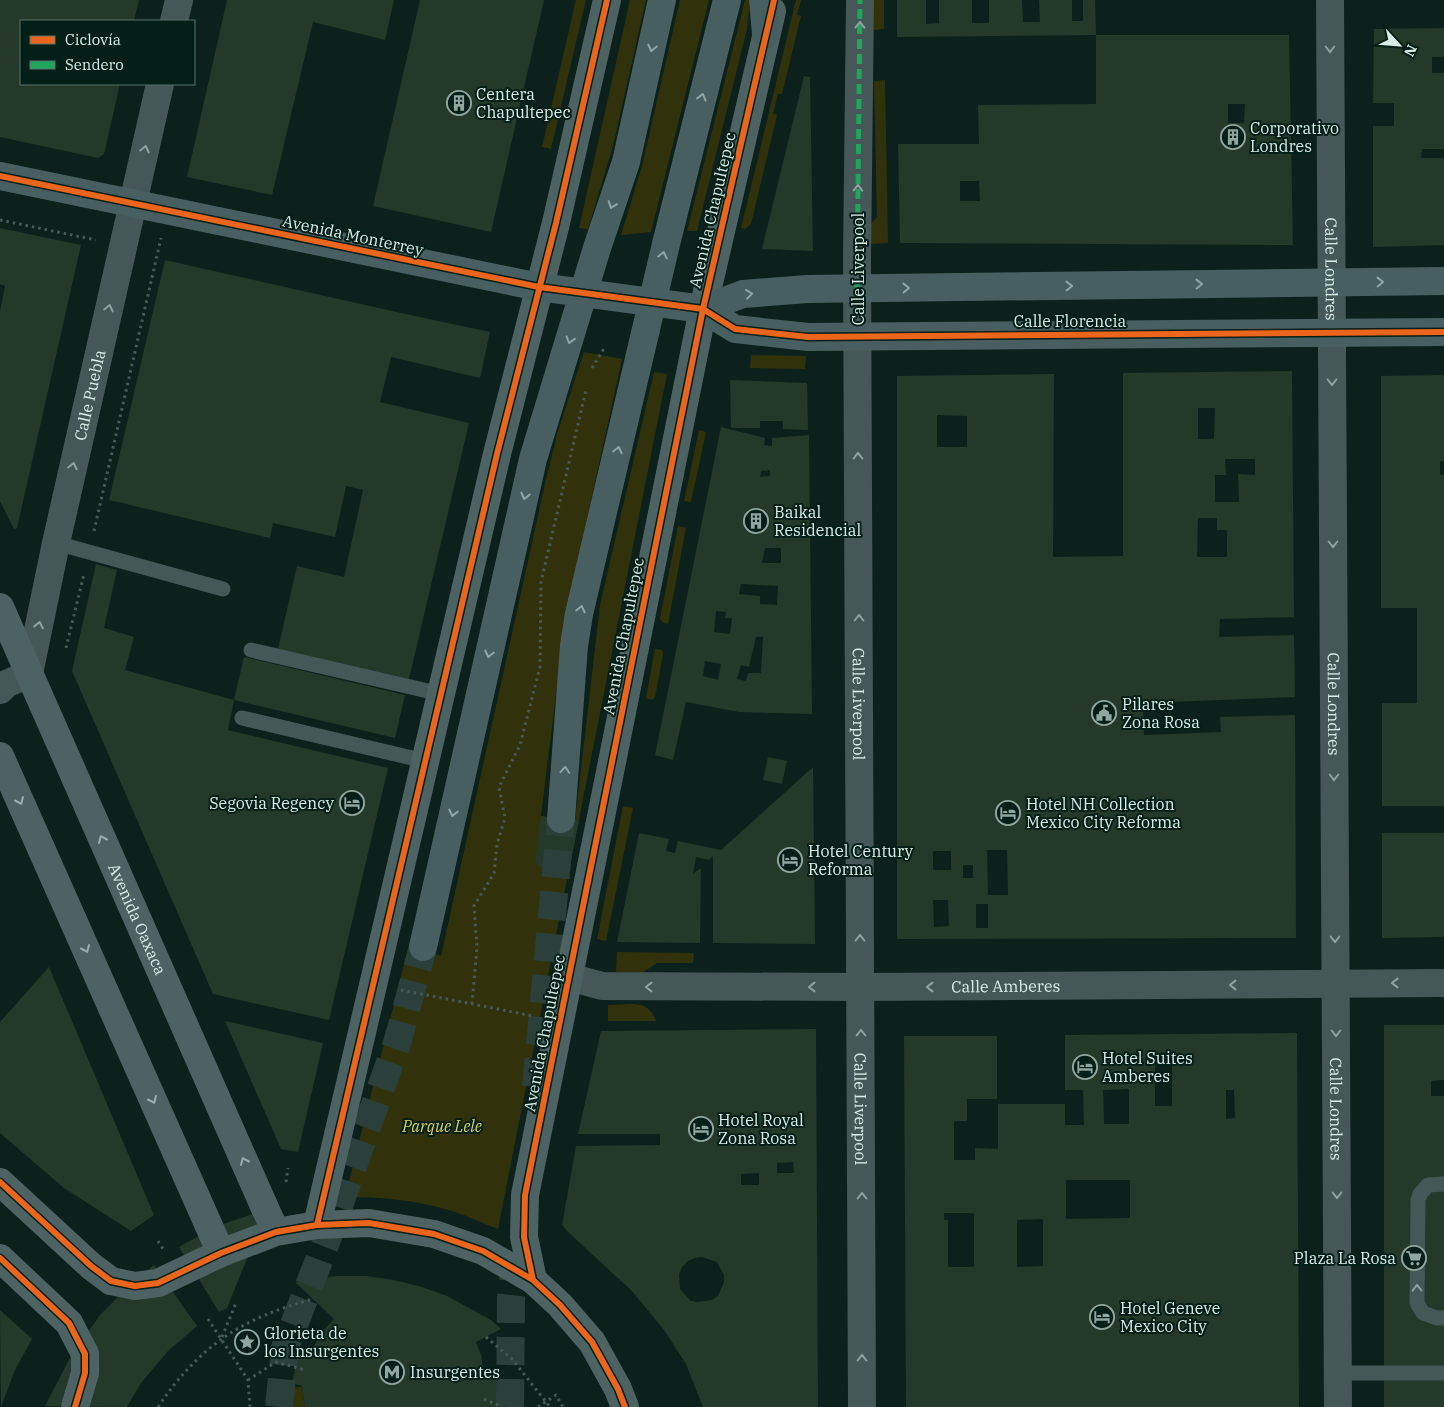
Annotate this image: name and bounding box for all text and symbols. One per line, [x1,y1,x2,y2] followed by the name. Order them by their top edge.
[20,20,195,85] legend
[1374,20,1424,70] north arrow
[854,21,865,29] one-way arrow
[65,30,121,49] text: Ciclovía
[1400,42,1421,60] text: N
[647,43,658,52] one-way arrow
[1325,45,1335,53] one-way arrow
[65,55,124,74] text: Sendero
[476,84,571,122] place label: Centera Chapultepec
[446,90,472,116] building icon: Centera Chapultepec
[696,93,707,102] one-way arrow
[1250,118,1339,156] place label: Corporativo Londres
[1220,124,1246,150] building icon: Corporativo Londres
[684,130,740,290] street label: Avenida Chapultepec
[139,145,150,154] one-way arrow
[853,183,863,191] one-way arrow
[607,200,617,209] one-way arrow
[281,210,426,260] street label: Avenida Monterrey
[848,213,868,325] street label: Calle Liverpool
[1321,217,1342,321] street label: Calle Londres
[657,251,668,259] one-way arrow
[1377,277,1385,287] one-way arrow
[1195,279,1203,290] one-way arrow
[1065,281,1073,291] one-way arrow
[902,283,910,293] one-way arrow
[744,289,753,299] one-way arrow
[103,303,114,312] one-way arrow
[1014,311,1127,331] street label: Calle Florencia
[565,335,575,343] one-way arrow
[70,347,110,442] street label: Calle Puebla
[1327,378,1337,386] one-way arrow
[612,446,623,455] one-way arrow
[853,451,863,459] one-way arrow
[67,462,78,471] one-way arrow
[520,491,531,500] one-way arrow
[774,502,861,540] place label: Baikal Residencial
[743,508,769,534] building icon: Baikal Residencial
[1328,540,1338,548] one-way arrow
[598,556,648,716] street label: Avenida Chapultepec
[575,604,586,613] one-way arrow
[854,614,864,622] one-way arrow
[33,621,44,630] one-way arrow
[849,648,869,760] street label: Calle Liverpool
[484,650,495,659] one-way arrow
[1324,652,1344,755] street label: Calle Londres
[1122,694,1200,732] place label: Pilares Zona Rosa
[1091,700,1117,726] public building icon: Pilares Zona Rosa
[559,766,570,774] one-way arrow
[1329,773,1340,781] one-way arrow
[339,790,365,816] hotel icon: Segovia Regency
[209,793,334,813] place label: Segovia Regency
[1026,794,1181,832] place label: Hotel NH Collection Mexico City Reforma
[13,796,24,805] one-way arrow
[995,800,1021,826] hotel icon: Hotel NH Collection Mexico City Reforma
[448,808,459,817] one-way arrow
[97,835,108,844] one-way arrow
[808,841,913,879] place label: Hotel Century Reforma
[777,847,803,873] hotel icon: Hotel Century Reforma
[104,860,171,978] street label: Avenida Oaxaca
[855,934,865,942] one-way arrow
[1330,936,1340,943] one-way arrow
[79,944,90,953] one-way arrow
[519,953,569,1113] street label: Avenida Chapultepec
[951,976,1060,996] street label: Calle Amberes
[1391,978,1399,988] one-way arrow
[1229,979,1237,990] one-way arrow
[926,981,934,992] one-way arrow
[645,982,653,992] one-way arrow
[808,982,816,992] one-way arrow
[856,1029,866,1037] one-way arrow
[1331,1029,1341,1037] one-way arrow
[1102,1048,1193,1086] place label: Hotel Suites Amberes
[850,1053,871,1165] street label: Calle Liverpool
[1072,1054,1098,1080] hotel icon: Hotel Suites Amberes
[1326,1057,1347,1160] street label: Calle Londres
[146,1095,157,1104] one-way arrow
[718,1110,804,1148] place label: Hotel Royal Zona Rosa
[401,1116,482,1136] park label: Parque Lele
[688,1116,714,1142] hotel icon: Hotel Royal Zona Rosa
[240,1157,250,1166] one-way arrow
[857,1192,867,1200] one-way arrow
[1332,1192,1342,1199] one-way arrow
[1401,1245,1427,1271] supermarket icon: Plaza La Rosa
[1294,1248,1396,1268] place label: Plaza La Rosa
[1412,1284,1422,1292] one-way arrow
[1120,1298,1220,1336] place label: Hotel Geneve Mexico City
[1089,1304,1115,1330] hotel icon: Hotel Geneve Mexico City
[264,1323,379,1361] place label: Glorieta de los Insurgentes
[234,1329,260,1355] place icon: Glorieta de los Insurgentes
[857,1354,867,1362] one-way arrow
[379,1359,405,1385] metro station icon: Insurgentes
[410,1362,500,1382] place label: Insurgentes

